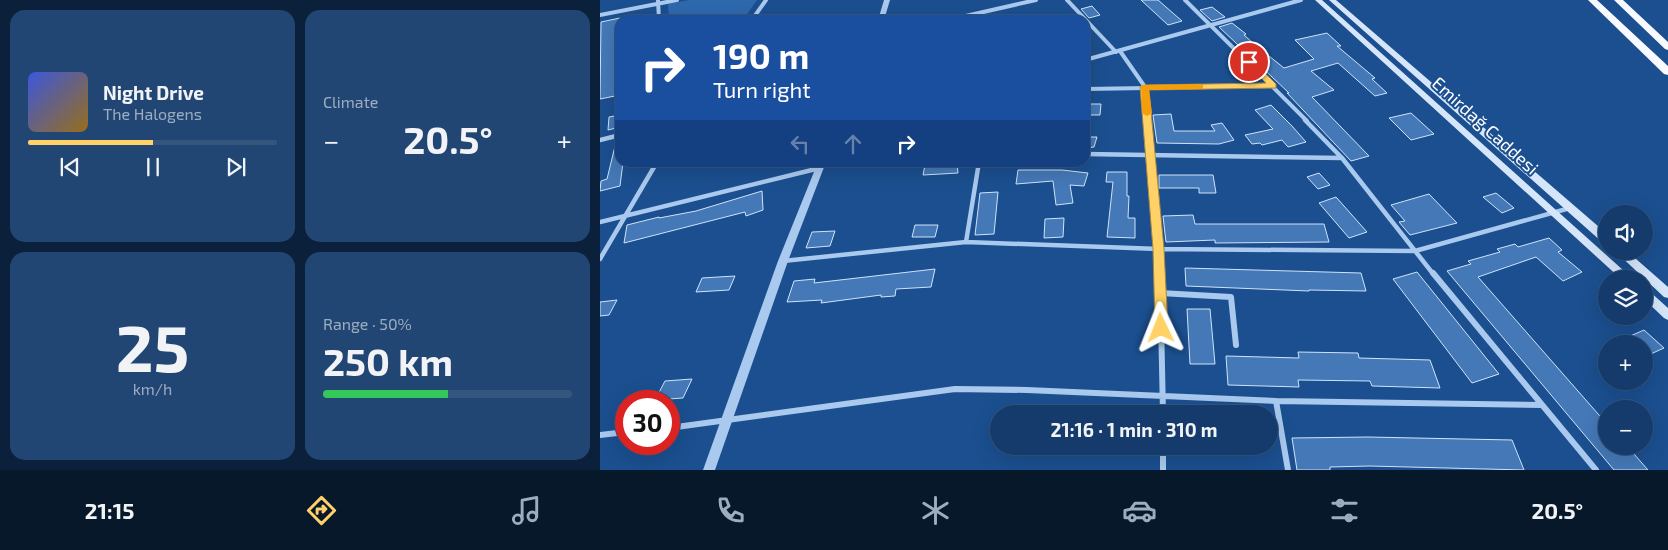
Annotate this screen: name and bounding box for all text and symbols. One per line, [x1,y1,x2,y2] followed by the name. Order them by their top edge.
[713,34,809,76] text: 190 m
[630,35,695,100] icon: right
[1228,41,1270,83] pin
[1235,48,1263,76] icon: arrive
[1428,72,1543,179] street label: Emirdağ Caddesi
[713,76,811,102] text: Turn right
[103,81,204,104] text: Night Drive
[323,92,378,111] text: Climate
[103,104,202,123] text: The Halogens
[403,116,493,162] text: 20.5°
[323,123,339,157] text: −
[557,123,572,157] text: +
[786,130,814,158] icon: left
[839,130,867,158] icon: ahead
[892,130,920,158] icon: right
[56,153,84,181] icon: previous
[139,153,167,181] icon: pause
[222,153,250,181] icon: next
[1598,205,1653,455] map controls
[1598,205,1653,260] button: sound
[1598,270,1653,325] button: layers
[1134,301,1186,353] position arrow
[116,307,189,385] text: 25
[323,314,412,333] text: Range · 50%
[1598,335,1653,390] button: +
[323,338,453,384] text: 250 km
[133,379,172,398] text: km/h
[615,390,680,455] speed limit sign: 30
[1598,400,1653,455] button: −
[1050,418,1218,441] text: 21:16 · 1 min · 310 m
[304,493,339,528] icon: directions
[509,493,544,528] icon: music
[713,493,748,528] icon: phone
[918,493,953,528] icon: climate
[1122,493,1157,528] icon: car
[1327,493,1362,528] icon: filters
[85,497,134,523] text: 21:15
[1531,497,1583,523] text: 20.5°

